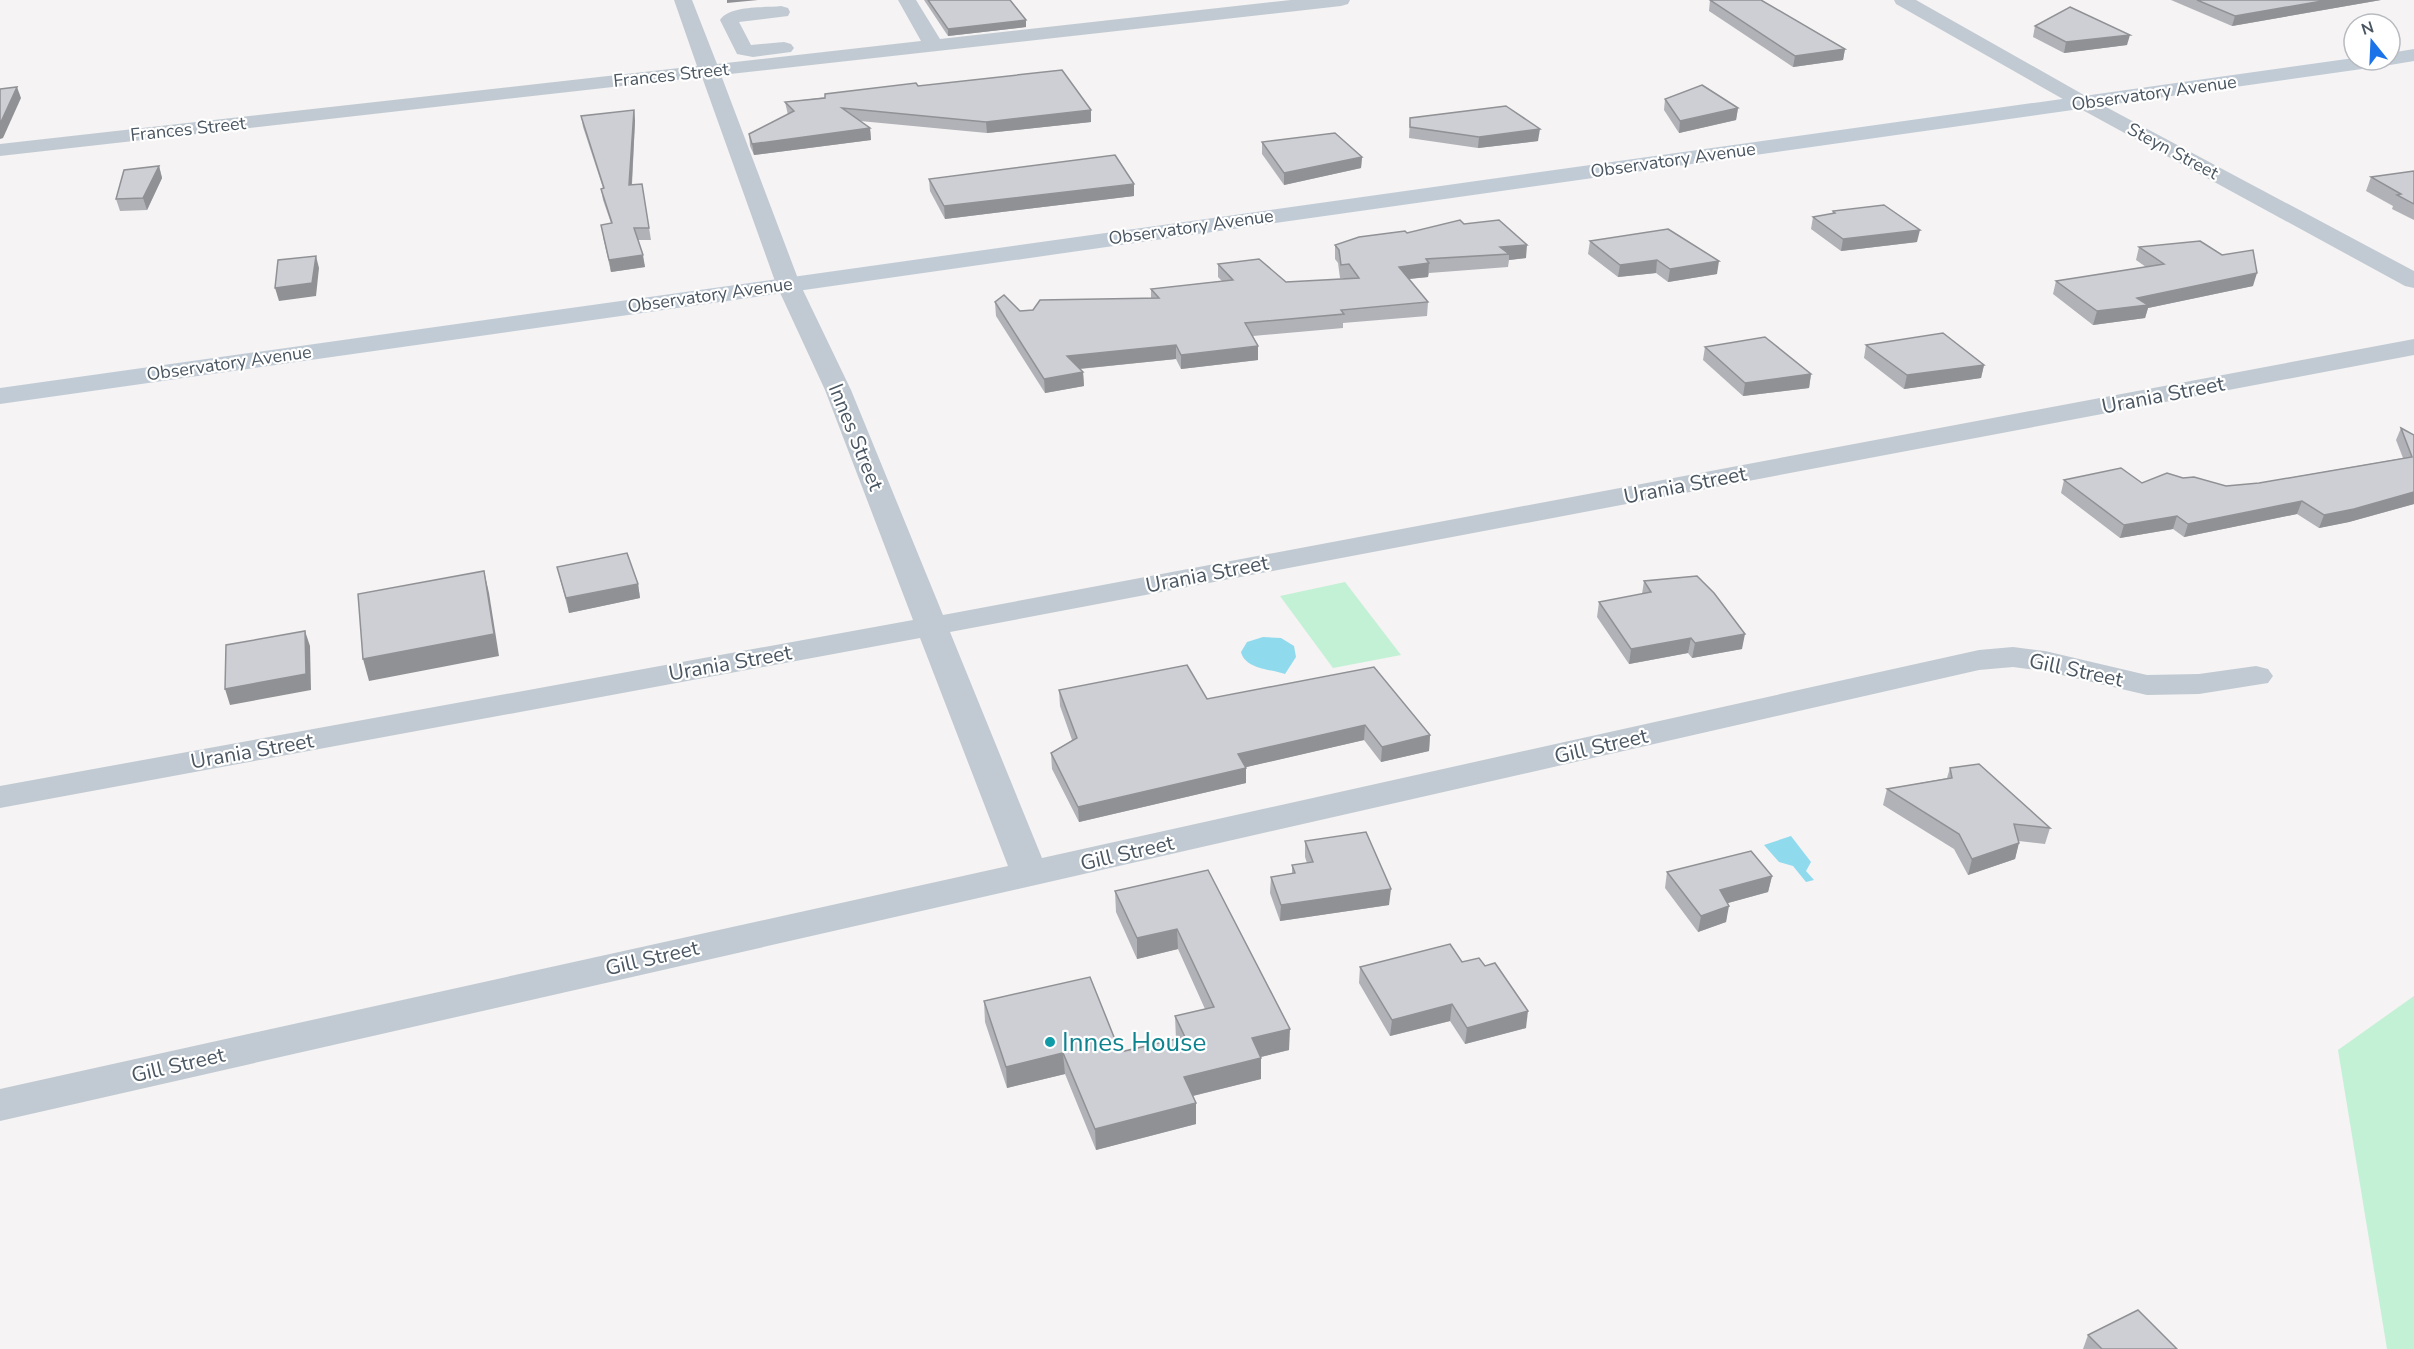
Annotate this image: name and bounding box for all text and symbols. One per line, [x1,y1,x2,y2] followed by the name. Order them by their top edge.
[2342,12,2402,72] north arrow
[2359,16,2377,41] text: N
[612,57,731,93] street label: Frances Street
[2070,70,2238,116] street label: Observatory Avenue
[129,111,248,147] street label: Frances Street
[2123,117,2223,185] street label: Steyn Street
[1589,137,1757,183] street label: Observatory Avenue
[1107,204,1275,250] street label: Observatory Avenue
[626,272,794,318] street label: Observatory Avenue
[145,340,313,386] street label: Observatory Avenue
[2099,369,2227,421] street label: Urania Street
[822,379,890,495] street label: Innes Street
[1621,459,1749,511] street label: Urania Street
[1143,548,1271,600] street label: Urania Street
[666,638,794,688] street label: Urania Street
[2027,646,2126,694] street label: Gill Street
[1551,722,1651,770] street label: Gill Street
[188,726,316,776] street label: Urania Street
[1077,829,1177,877] street label: Gill Street
[602,934,702,982] street label: Gill Street
[1062,1025,1206,1060] place label: Innes House
[1043,1035,1057,1049] marker: Innes House
[128,1041,228,1089] street label: Gill Street

